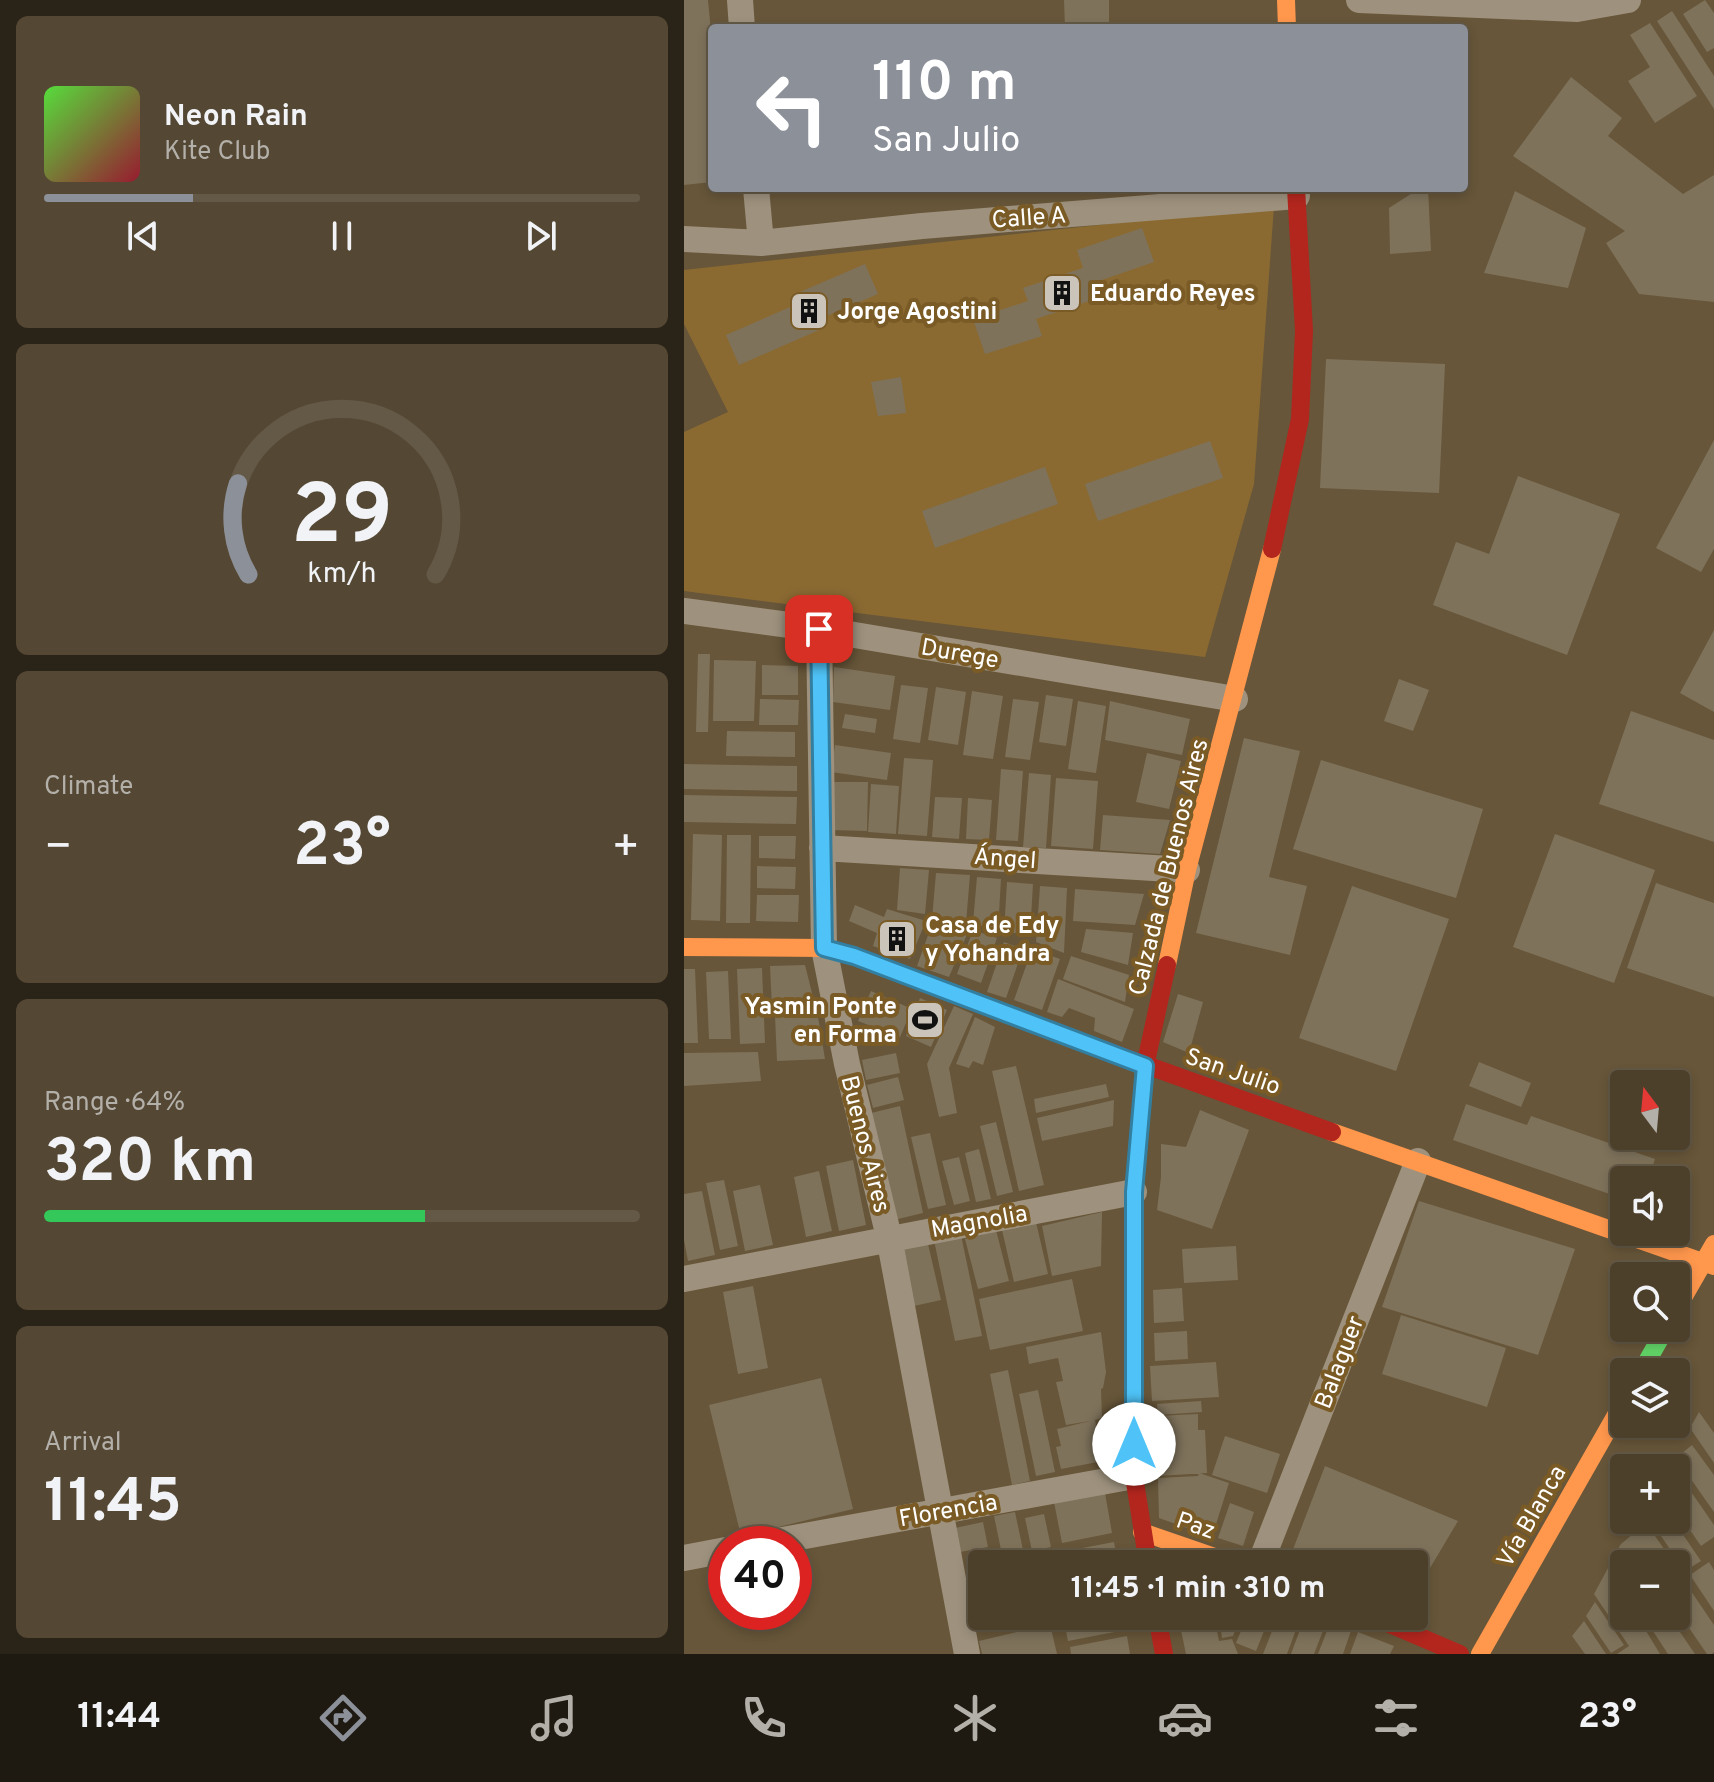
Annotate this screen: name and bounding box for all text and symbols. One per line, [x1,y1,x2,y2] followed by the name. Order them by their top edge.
[872,50,1017,120] text: 110 m
[740,56,844,160] icon: left
[164,99,308,136] text: Neon Rain
[872,119,1020,165] text: San Julio
[164,136,270,169] text: Kite Club
[991,201,1067,237] street label: Calle A
[121,214,165,258] icon: previous
[320,214,364,258] icon: pause
[519,214,563,258] icon: next
[1041,272,1083,314] building icon: Eduardo Reyes
[1090,280,1256,310] place label: Eduardo Reyes
[788,290,830,332] building icon: Jorge Agostini
[837,298,997,328] place label: Jorge Agostini
[291,468,393,573] text: 29
[307,558,377,594] text: km/h
[785,595,853,663] pin
[797,607,841,651] icon: arrive
[918,633,1001,677] street label: Durege
[1123,736,1216,999] street label: Calzada de Buenos Aires
[44,771,133,804] text: Climate
[293,811,391,887] text: 23°
[44,821,72,877] text: −
[612,821,640,877] text: +
[973,841,1037,877] street label: Ángel
[925,912,1060,970] place label: Casa de Edy y Yohandra
[876,918,918,960] building icon: Casa de Edy y Yohandra
[744,993,897,1051] place label: Yasmin Ponte en Forma
[904,999,946,1041] sports icon: Yasmin Ponte en Forma
[1181,1043,1284,1103] street label: San Julio
[1610,1070,1690,1150] north arrow
[1610,1070,1690,1630] map controls
[833,1073,896,1216] street label: Buenos Aires
[44,1087,185,1120] text: Range · 64%
[44,1127,256,1203] text: 320 km
[1610,1166,1690,1246] button: sound
[929,1200,1030,1246] street label: Magnolia
[1610,1262,1690,1342] button: search
[1309,1312,1372,1413] street label: Balaguer
[1610,1358,1690,1438] button: layers
[1092,1402,1176,1486] position arrow
[44,1427,122,1460] text: Arrival
[1610,1454,1690,1534] button: +
[1491,1460,1574,1574] street label: Vía Blanca
[44,1467,182,1543] text: 11:45
[897,1489,1000,1535] street label: Florencia
[1172,1506,1219,1547] street label: Paz
[708,1526,812,1630] speed limit sign: 40
[1610,1550,1690,1630] button: −
[1071,1571,1325,1608] text: 11:45 · 1 min · 310 m
[315,1690,371,1746] icon: directions
[526,1690,582,1746] icon: music
[736,1690,792,1746] icon: phone
[947,1690,1003,1746] icon: climate
[1157,1690,1213,1746] icon: car
[1368,1690,1424,1746] icon: filters
[77,1695,161,1741] text: 11:44
[1578,1695,1637,1741] text: 23°

